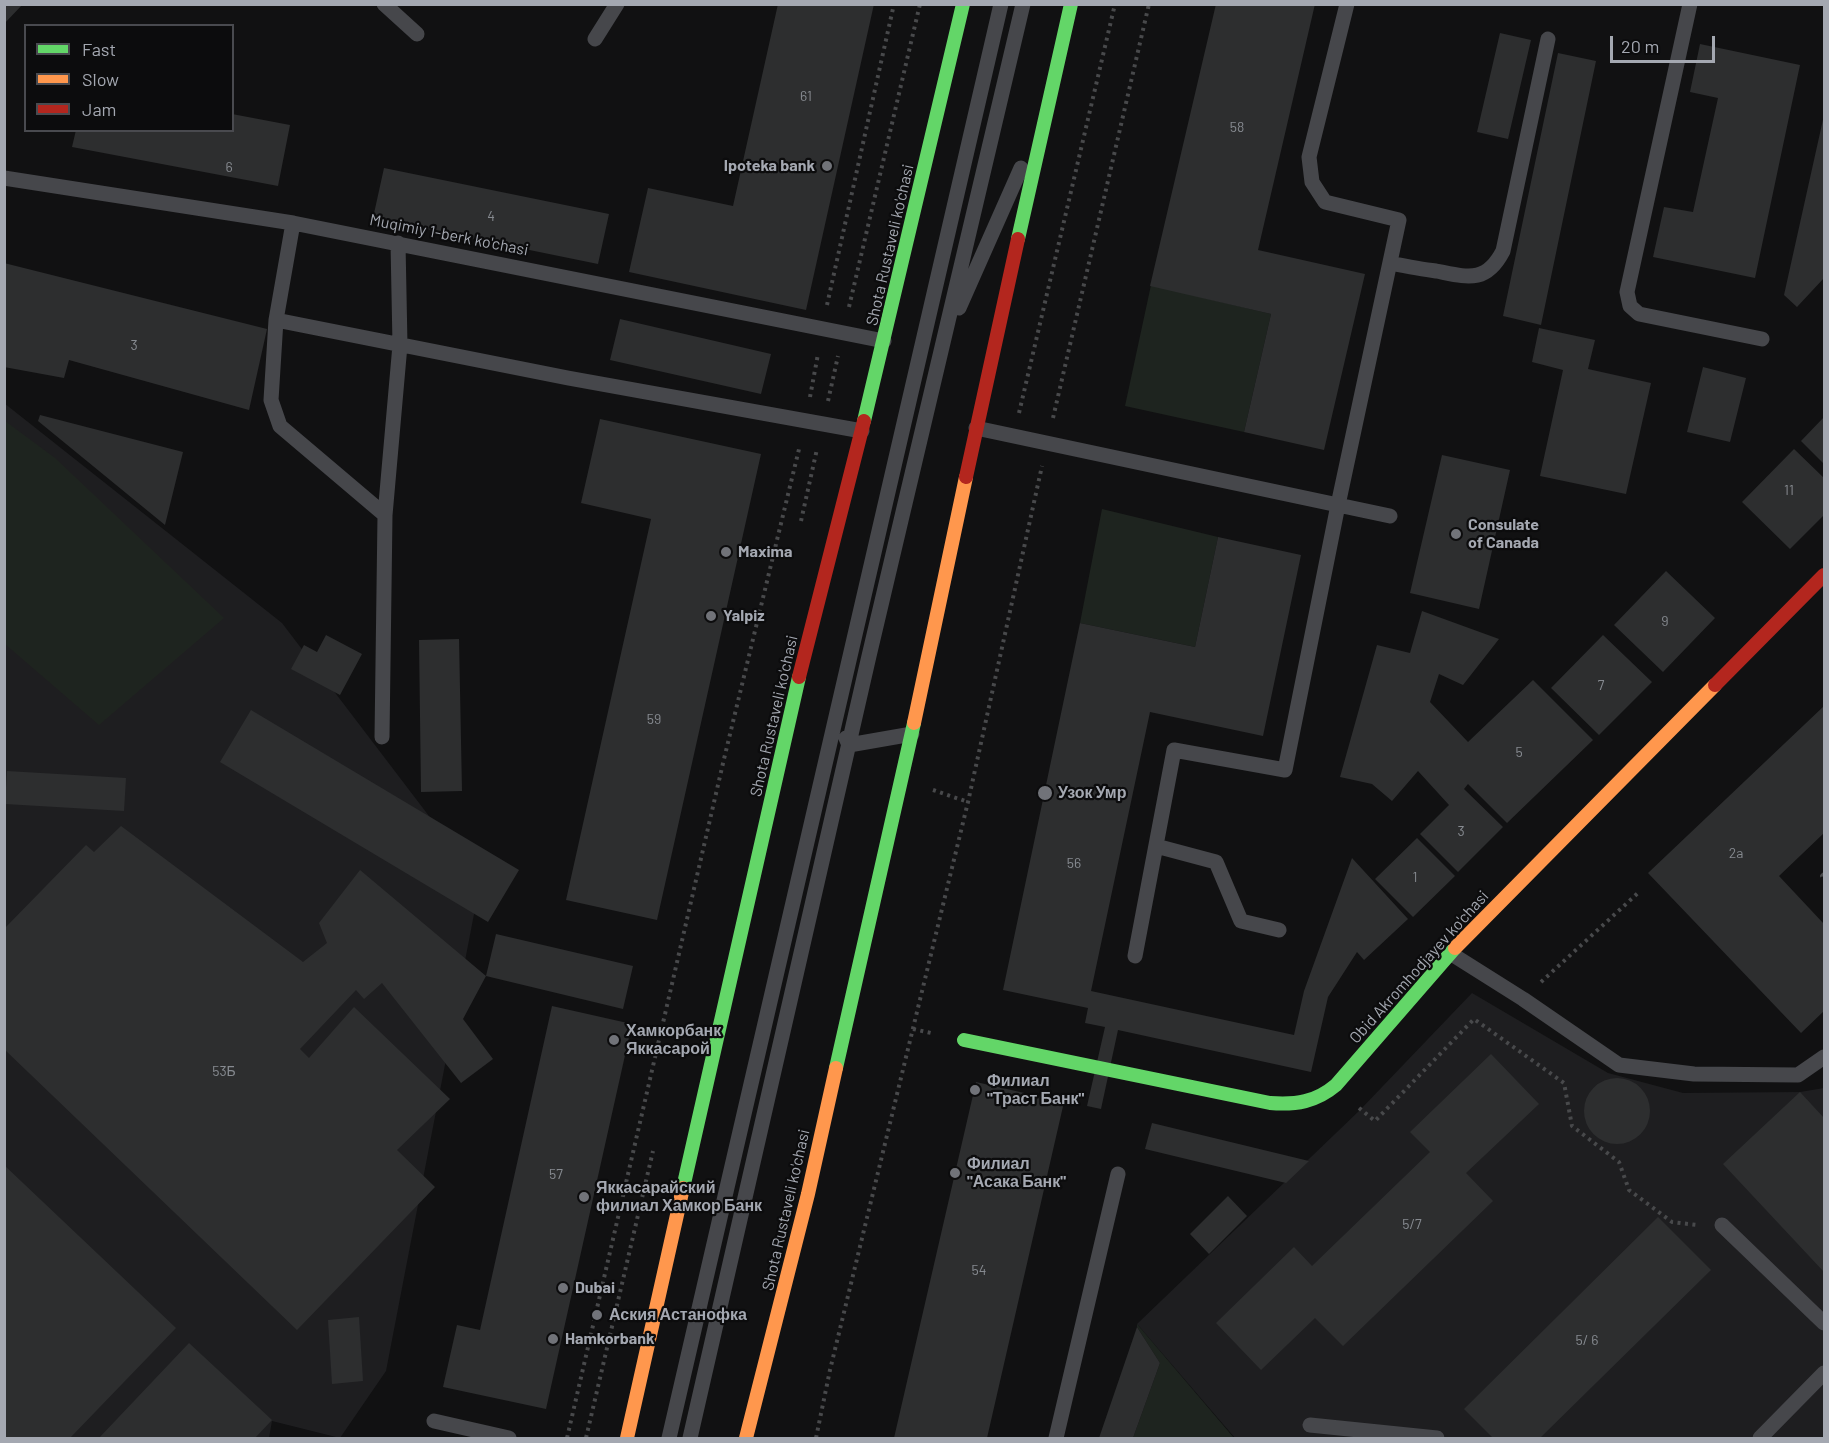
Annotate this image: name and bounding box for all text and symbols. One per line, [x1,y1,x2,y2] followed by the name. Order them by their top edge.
[24,24,234,132] legend
[1613,24,1718,62] scale bar
[1621,35,1659,57] text: 20 m
[82,38,116,60] text: Fast
[82,68,119,90] text: Slow
[800,88,812,104] house number: 61
[82,98,116,120] text: Jam
[1230,119,1244,135] house number: 58
[724,156,815,176] place label: Ipoteka bank
[225,159,233,175] house number: 6
[820,159,834,173] marker: Ipoteka bank
[862,163,918,327] street label: Shota Rustaveli ko'chasi
[487,208,495,224] house number: 4
[368,210,530,260] street label: Muqimiy 1-berk ko'chasi
[130,337,138,353] house number: 3
[1784,482,1794,498] house number: 11
[1468,515,1539,553] place label: Consulate of Canada
[1449,527,1463,541] marker: Consulate of Canada
[738,542,792,562] place label: Maxima
[719,545,733,559] marker: Maxima
[723,606,765,626] place label: Yalpiz
[704,609,718,623] marker: Yalpiz
[1661,613,1669,629] house number: 9
[746,634,802,798] street label: Shota Rustaveli ko'chasi
[1598,677,1604,693] house number: 7
[647,711,661,727] house number: 59
[1515,744,1523,760] house number: 5
[1058,783,1126,803] place label: Узок Умр
[1036,784,1054,802] marker: Узок Умр
[1457,823,1465,839] house number: 3
[1729,845,1743,861] house number: 2a
[1067,855,1081,871] house number: 56
[1413,869,1417,885] house number: 1
[1345,887,1493,1047] street label: Obid Akromhodjayev ko'chasi
[626,1021,721,1059] place label: Хамкорбанк Яккасарой
[607,1033,621,1047] marker: Хамкорбанк Яккасарой
[212,1063,236,1079] house number: 53Б
[987,1071,1084,1109] place label: Филиал "Траст Банк"
[968,1083,982,1097] marker: Филиал "Траст Банк"
[758,1128,814,1292] street label: Shota Rustaveli ko'chasi
[967,1154,1066,1192] place label: Филиал "Асака Банк"
[549,1166,563,1182] house number: 57
[948,1166,962,1180] marker: Филиал "Асака Банк"
[596,1178,762,1216] place label: Яккасарайский филиал Хамкор Банк
[577,1190,591,1204] marker: Яккасарайский филиал Хамкор Банк
[1402,1216,1422,1232] house number: 5/7
[972,1262,986,1278] house number: 54
[575,1278,615,1298] place label: Dubai
[556,1281,570,1295] marker: Dubai
[609,1305,747,1325] place label: Аския Астанофка
[590,1308,604,1322] marker: Аския Астанофка
[565,1329,654,1349] place label: Hamkorbank
[546,1332,560,1346] marker: Hamkorbank
[1576,1332,1598,1348] house number: 5/ 6

